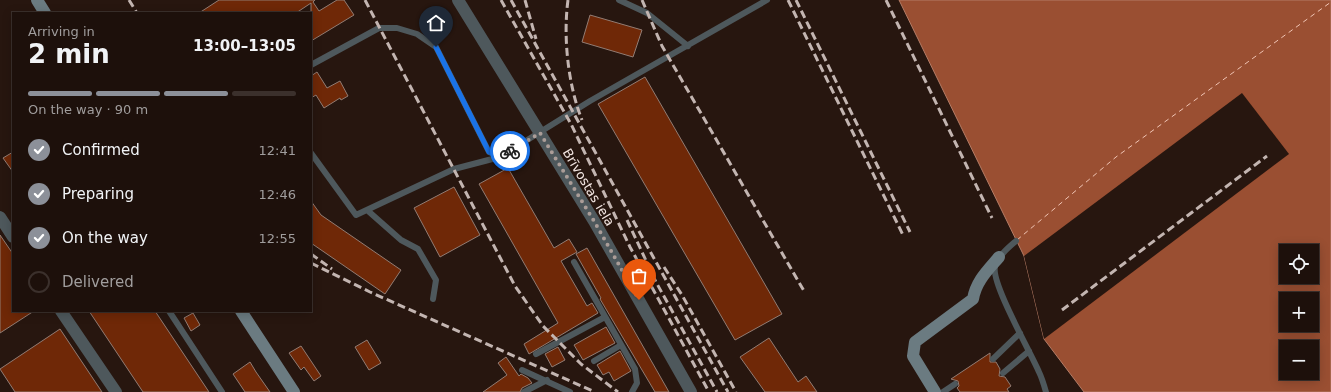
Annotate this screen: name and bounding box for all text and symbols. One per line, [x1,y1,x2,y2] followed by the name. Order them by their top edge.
[419,6,453,47] pin
[425,12,447,34] icon: home
[28,24,95,39] text: Arriving in
[193,37,296,55] text: 13:00–13:05
[28,39,110,69] text: 2 min
[28,102,148,117] text: On the way · 90 m
[490,131,530,171] courier
[28,139,50,161] icon: check
[499,140,521,162] icon: bike
[62,141,140,159] text: Confirmed
[259,143,296,158] text: 12:41
[560,146,618,229] street label: Brīvostas iela
[28,183,50,205] icon: check
[62,185,134,203] text: Preparing
[259,187,296,202] text: 12:46
[28,227,50,249] icon: check
[62,229,148,247] text: On the way
[259,231,296,246] text: 12:55
[1279,244,1319,380] map controls
[1279,244,1319,284] button: locate
[622,259,656,300] pin
[628,265,650,287] icon: bag
[62,273,134,291] text: Delivered
[1279,292,1319,332] button: +
[1279,340,1319,380] button: −

